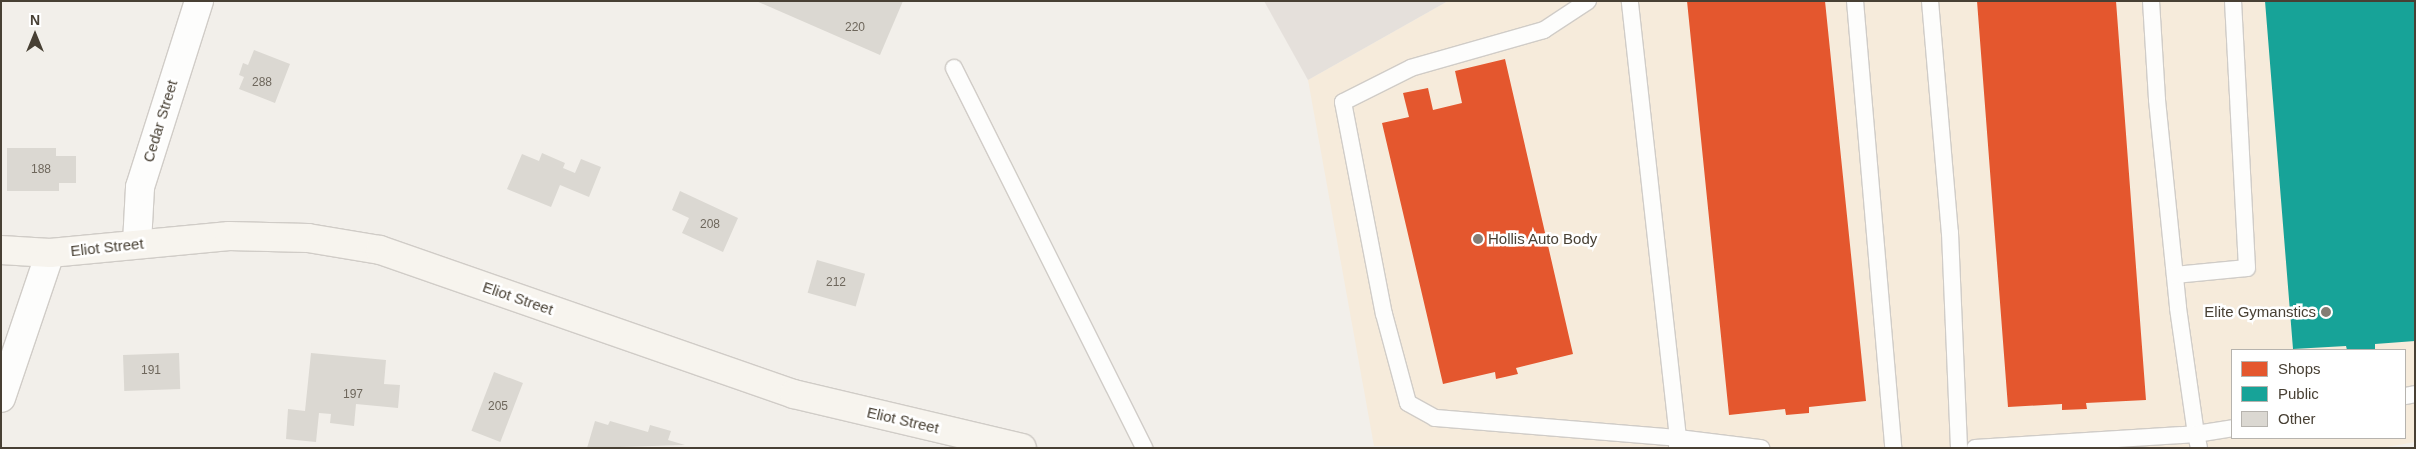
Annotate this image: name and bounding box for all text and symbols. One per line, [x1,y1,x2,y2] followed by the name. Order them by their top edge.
[10,10,60,60] north arrow
[30,12,40,28] text: N
[845,21,865,35] house number: 220
[252,76,272,90] house number: 288
[139,78,181,164] street label: Cedar Street
[31,163,51,177] house number: 188
[700,218,720,232] house number: 208
[1488,230,1598,248] place label: Hollis Auto Body
[1472,233,1484,245] marker: Hollis Auto Body
[70,234,144,260] street label: Eliot Street
[826,276,846,290] house number: 212
[480,278,556,318] street label: Eliot Street
[2204,303,2316,321] place label: Elite Gymanstics
[2320,306,2332,318] marker: Elite Gymanstics
[2231,349,2406,439] legend
[2278,360,2321,377] text: Shops
[141,364,161,378] house number: 191
[2278,385,2319,402] text: Public
[343,388,363,402] house number: 197
[488,400,508,414] house number: 205
[865,403,941,437] street label: Eliot Street
[2278,410,2316,427] text: Other

